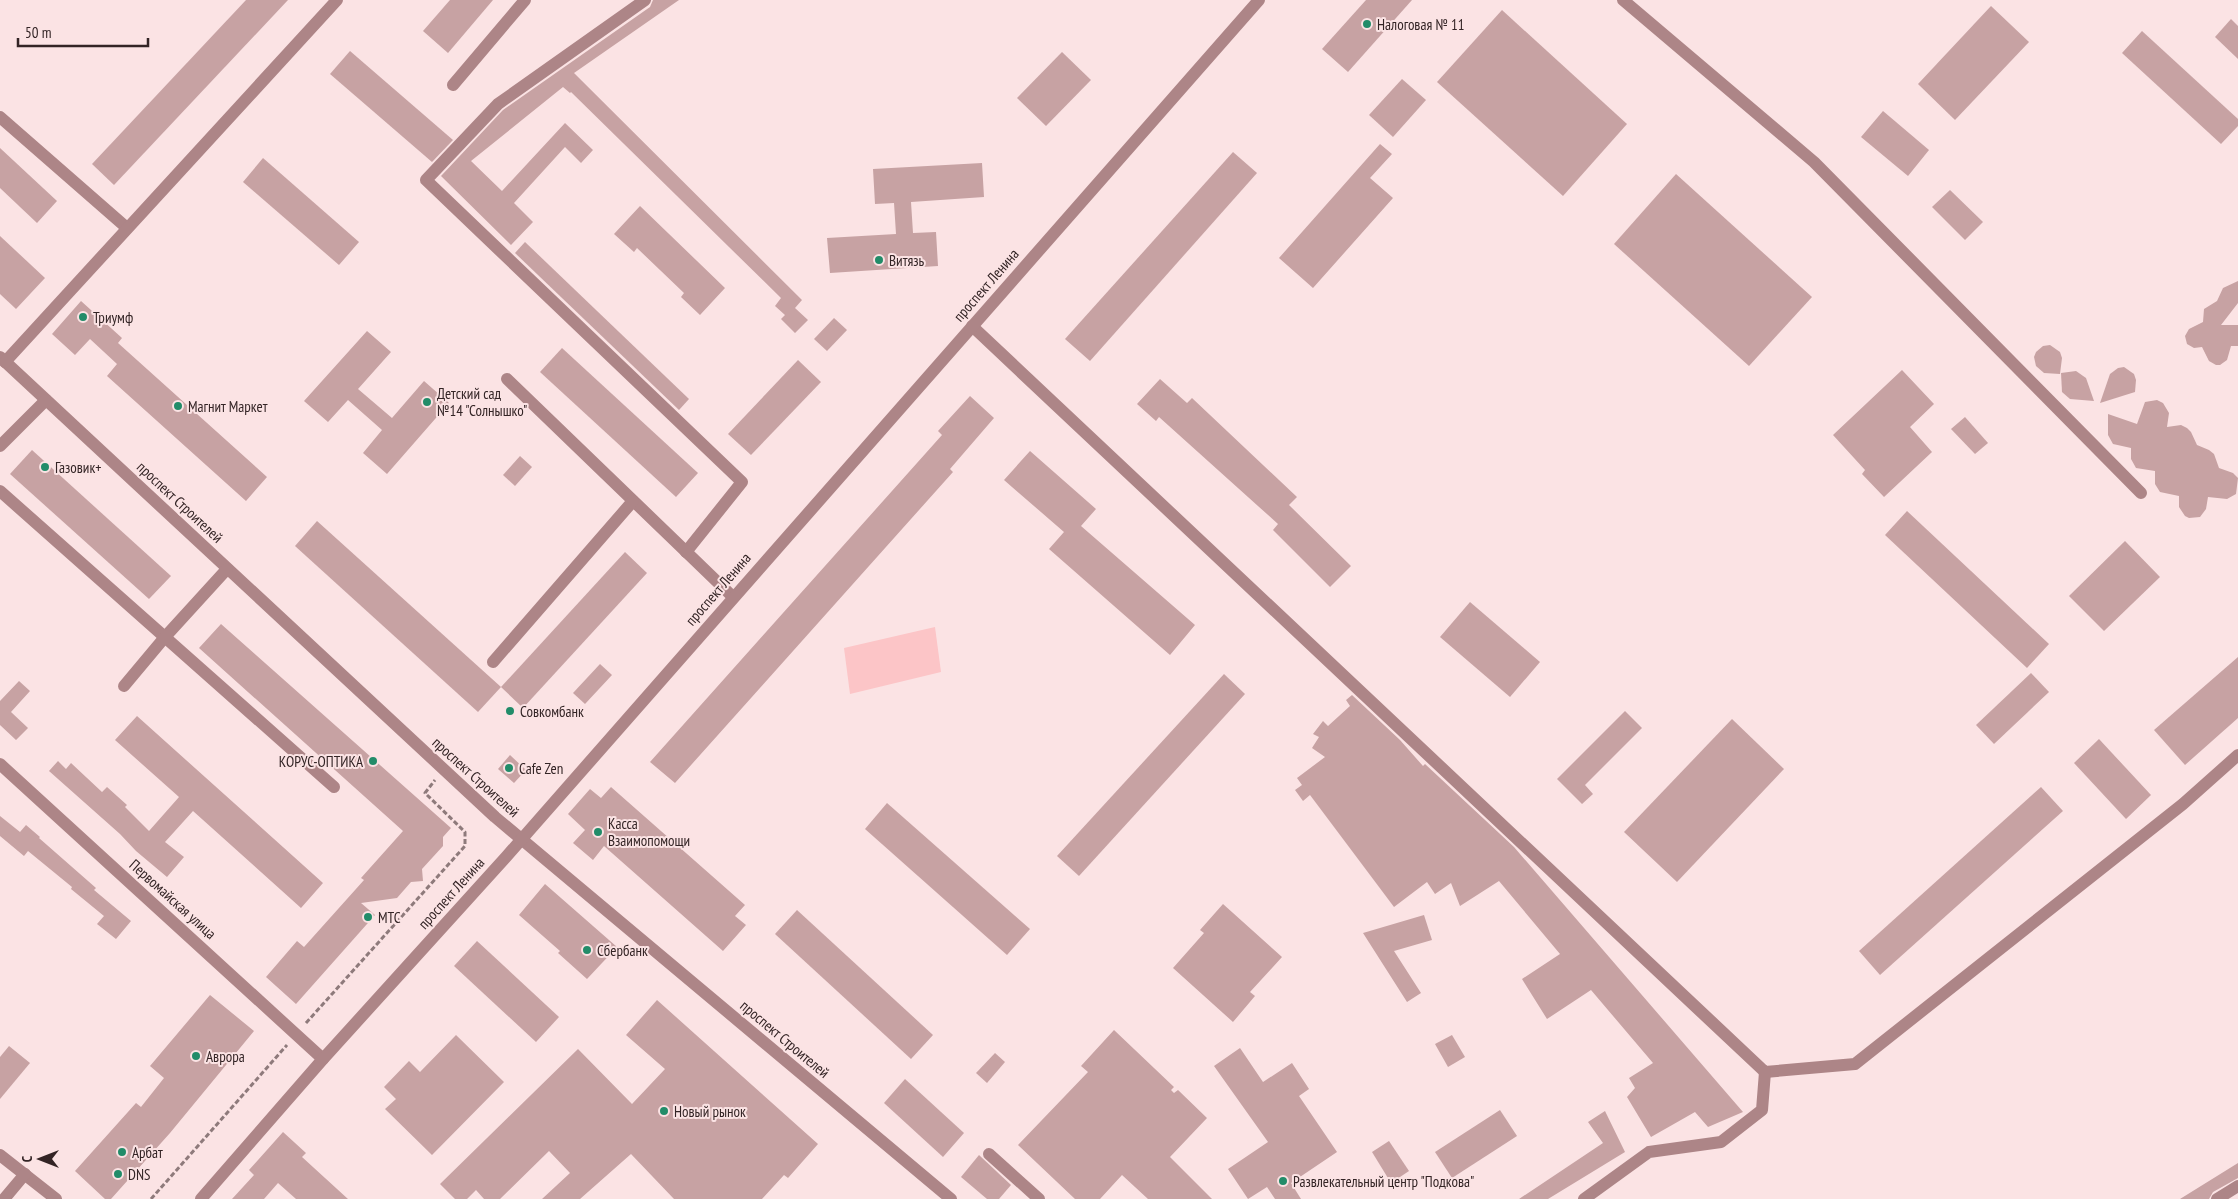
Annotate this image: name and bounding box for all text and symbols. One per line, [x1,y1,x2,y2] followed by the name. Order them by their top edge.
[18,15,148,47] scale bar
[1377,15,1464,34] place label: Налоговая № 11
[1361,18,1373,30] marker: Налоговая № 11
[25,23,51,42] text: 50 m
[949,245,1023,325] street label: проспект Ленина
[889,251,925,270] place label: Витязь
[873,254,885,266] marker: Витязь
[93,308,133,327] place label: Триумф
[77,311,89,323] marker: Триумф
[437,384,527,420] place label: Детский сад №14 "Солнышко"
[421,396,433,408] marker: Детский сад №14 "Солнышко"
[188,397,268,416] place label: Магнит Маркет
[172,400,184,412] marker: Магнит Маркет
[133,457,227,547] street label: проспект Строителей
[55,458,101,477] place label: Газовик+
[39,461,51,473] marker: Газовик+
[681,549,755,629] street label: проспект Ленина
[520,702,584,721] place label: Совкомбанк
[504,705,516,717] marker: Совкомбанк
[428,733,524,821] street label: проспект Строителей
[279,752,364,771] place label: КОРУС-ОПТИКА
[367,755,379,767] marker: КОРУС-ОПТИКА
[519,759,563,778] place label: Cafe Zen
[503,762,515,774] marker: Cafe Zen
[608,814,690,850] place label: Касса Взаимопомощи
[592,826,604,838] marker: Касса Взаимопомощи
[414,853,488,933] street label: проспект Ленина
[126,855,220,943] street label: Первомайская улица
[378,908,401,927] place label: МТС
[362,911,374,923] marker: МТС
[597,941,648,960] place label: Сбербанк
[581,944,593,956] marker: Сбербанк
[736,996,834,1082] street label: проспект Строителей
[206,1047,245,1066] place label: Аврора
[190,1050,202,1062] marker: Аврора
[674,1102,746,1121] place label: Новый рынок
[658,1105,670,1117] marker: Новый рынок
[15,1134,65,1184] north arrow
[132,1143,163,1162] place label: Арбат
[116,1146,128,1158] marker: Арбат
[18,1155,36,1162] text: С
[128,1165,150,1184] place label: DNS
[112,1168,124,1180] marker: DNS
[1293,1172,1474,1191] place label: Развлекательный центр "Подкова"
[1277,1175,1289,1187] marker: Развлекательный центр "Подкова"

